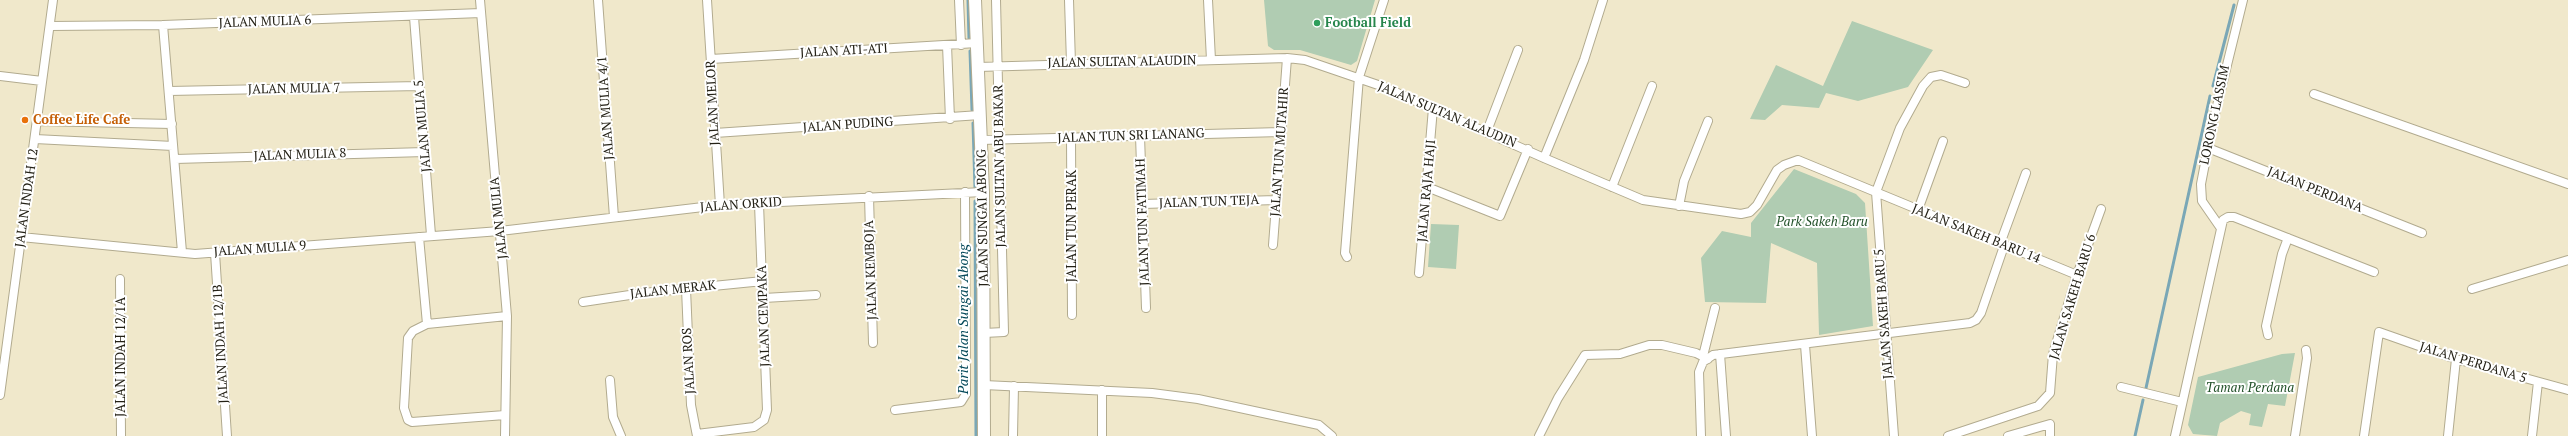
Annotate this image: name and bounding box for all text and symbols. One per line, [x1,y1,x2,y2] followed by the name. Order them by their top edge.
[218,13,312,31] street label: JALAN MULIA 6
[1325,15,1411,31] place label: Football Field
[1312,18,1322,28] marker: Football Field
[800,41,888,61] street label: JALAN ATI-ATI
[1047,53,1197,71] street label: JALAN SULTAN ALAUDIN
[595,56,617,160] street label: JALAN MULIA 4/1
[703,60,723,146] street label: JALAN MELOR
[2197,64,2233,166] street label: LORONG LASSIM
[411,79,435,173] street label: JALAN MULIA 5
[1375,79,1519,151] street label: JALAN SULTAN ALAUDIN
[248,80,340,98] street label: JALAN MULIA 7
[991,84,1009,248] street label: JALAN SULTAN ABU BAKAR
[1268,87,1292,217] street label: JALAN TUN MUTAHIR
[33,112,130,128] place label: Coffee Life Cafe
[802,114,894,136] street label: JALAN PUDING
[20,115,30,125] marker: Coffee Life Cafe
[1057,126,1205,146] street label: JALAN TUN SRI LANANG
[1415,139,1439,243] street label: JALAN RAJA HAJI
[253,146,347,164] street label: JALAN MULIA 8
[12,147,42,249] street label: JALAN INDAH 12
[974,149,992,287] street label: JALAN SUNGAI ABONG
[1133,158,1153,286] street label: JALAN TUN FATIMAH
[2265,164,2365,216] street label: JALAN PERDANA
[1064,170,1080,282] street label: JALAN TUN PERAK
[487,176,511,260] street label: JALAN MULIA
[1159,192,1259,212] street label: JALAN TUN TEJA
[700,194,782,216] street label: JALAN ORKID
[1909,201,2043,267] street label: JALAN SAKEH BARU 14
[1776,214,1868,230] park label: Park Sakeh Baru
[861,220,881,320] street label: JALAN KEMBOJA
[2046,232,2100,362] street label: JALAN SAKEH BARU 6
[213,238,307,260] street label: JALAN MULIA 9
[956,244,972,394] water label: Parit Jalan Sungai Abong
[1872,248,1896,380] street label: JALAN SAKEH BARU 5
[754,265,774,367] street label: JALAN CEMPAKA
[629,278,717,302] street label: JALAN MERAK
[210,284,232,404] street label: JALAN INDAH 12/1B
[113,297,129,417] street label: JALAN INDAH 12/1A
[679,327,699,395] street label: JALAN ROS
[2417,339,2529,387] street label: JALAN PERDANA 5
[2206,380,2294,396] park label: Taman Perdana

